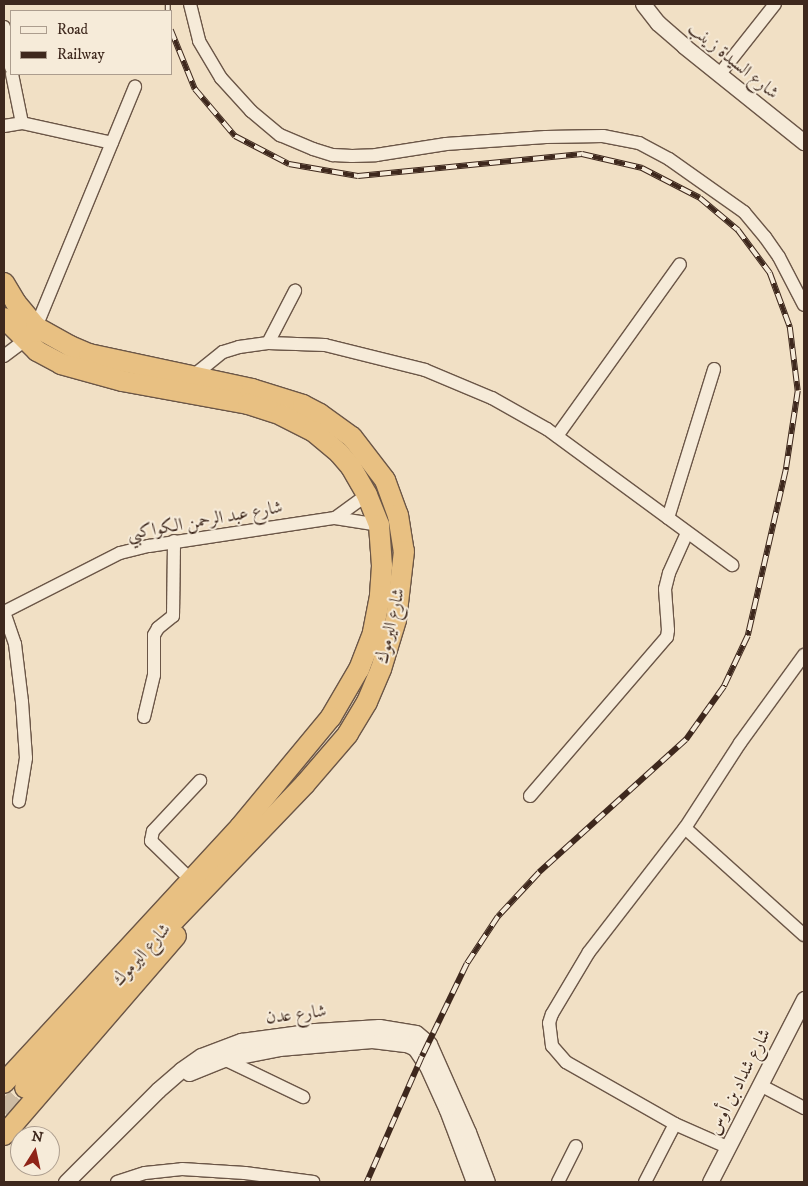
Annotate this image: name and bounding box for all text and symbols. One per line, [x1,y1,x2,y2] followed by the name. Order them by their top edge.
[10,10,172,75] legend
[683,18,783,104] street label: شارع السيدة زينب
[57,20,88,39] text: Road
[57,45,105,64] text: Railway
[126,497,284,545] street label: شارع عبد الرحمن الكواكبي
[372,586,410,666] street label: شارع اليرموك
[108,919,176,991] street label: شارع اليرموك
[264,1001,328,1029] street label: شارع عدن
[704,1025,776,1139] street label: شارع شداد بن أوس
[10,1126,60,1176] north arrow
[30,1127,45,1147] text: N

